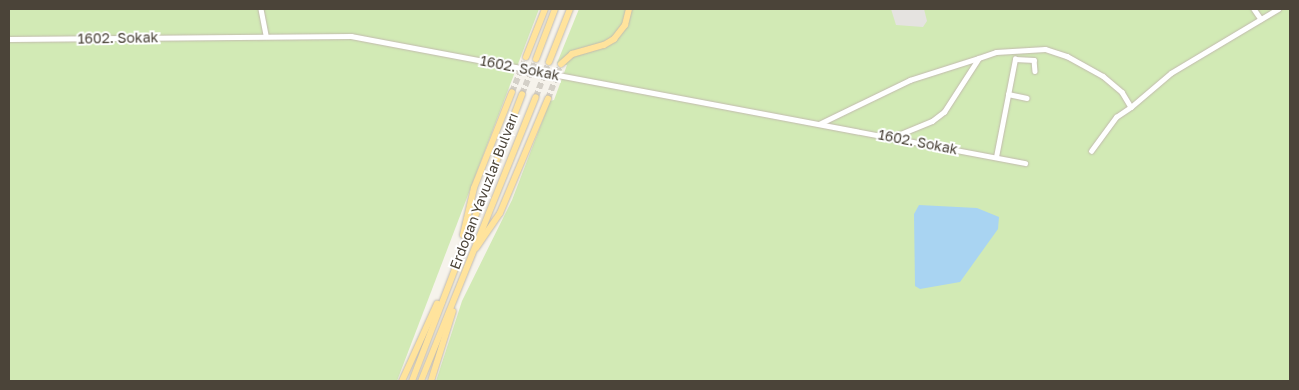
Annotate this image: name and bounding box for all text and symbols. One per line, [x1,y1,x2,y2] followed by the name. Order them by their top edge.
[78,29,158,47] street label: 1602. Sokak
[479,52,561,84] street label: 1602. Sokak
[446,110,522,272] street label: Erdoğan Yavuzlar Bulvarı
[877,126,959,158] street label: 1602. Sokak

